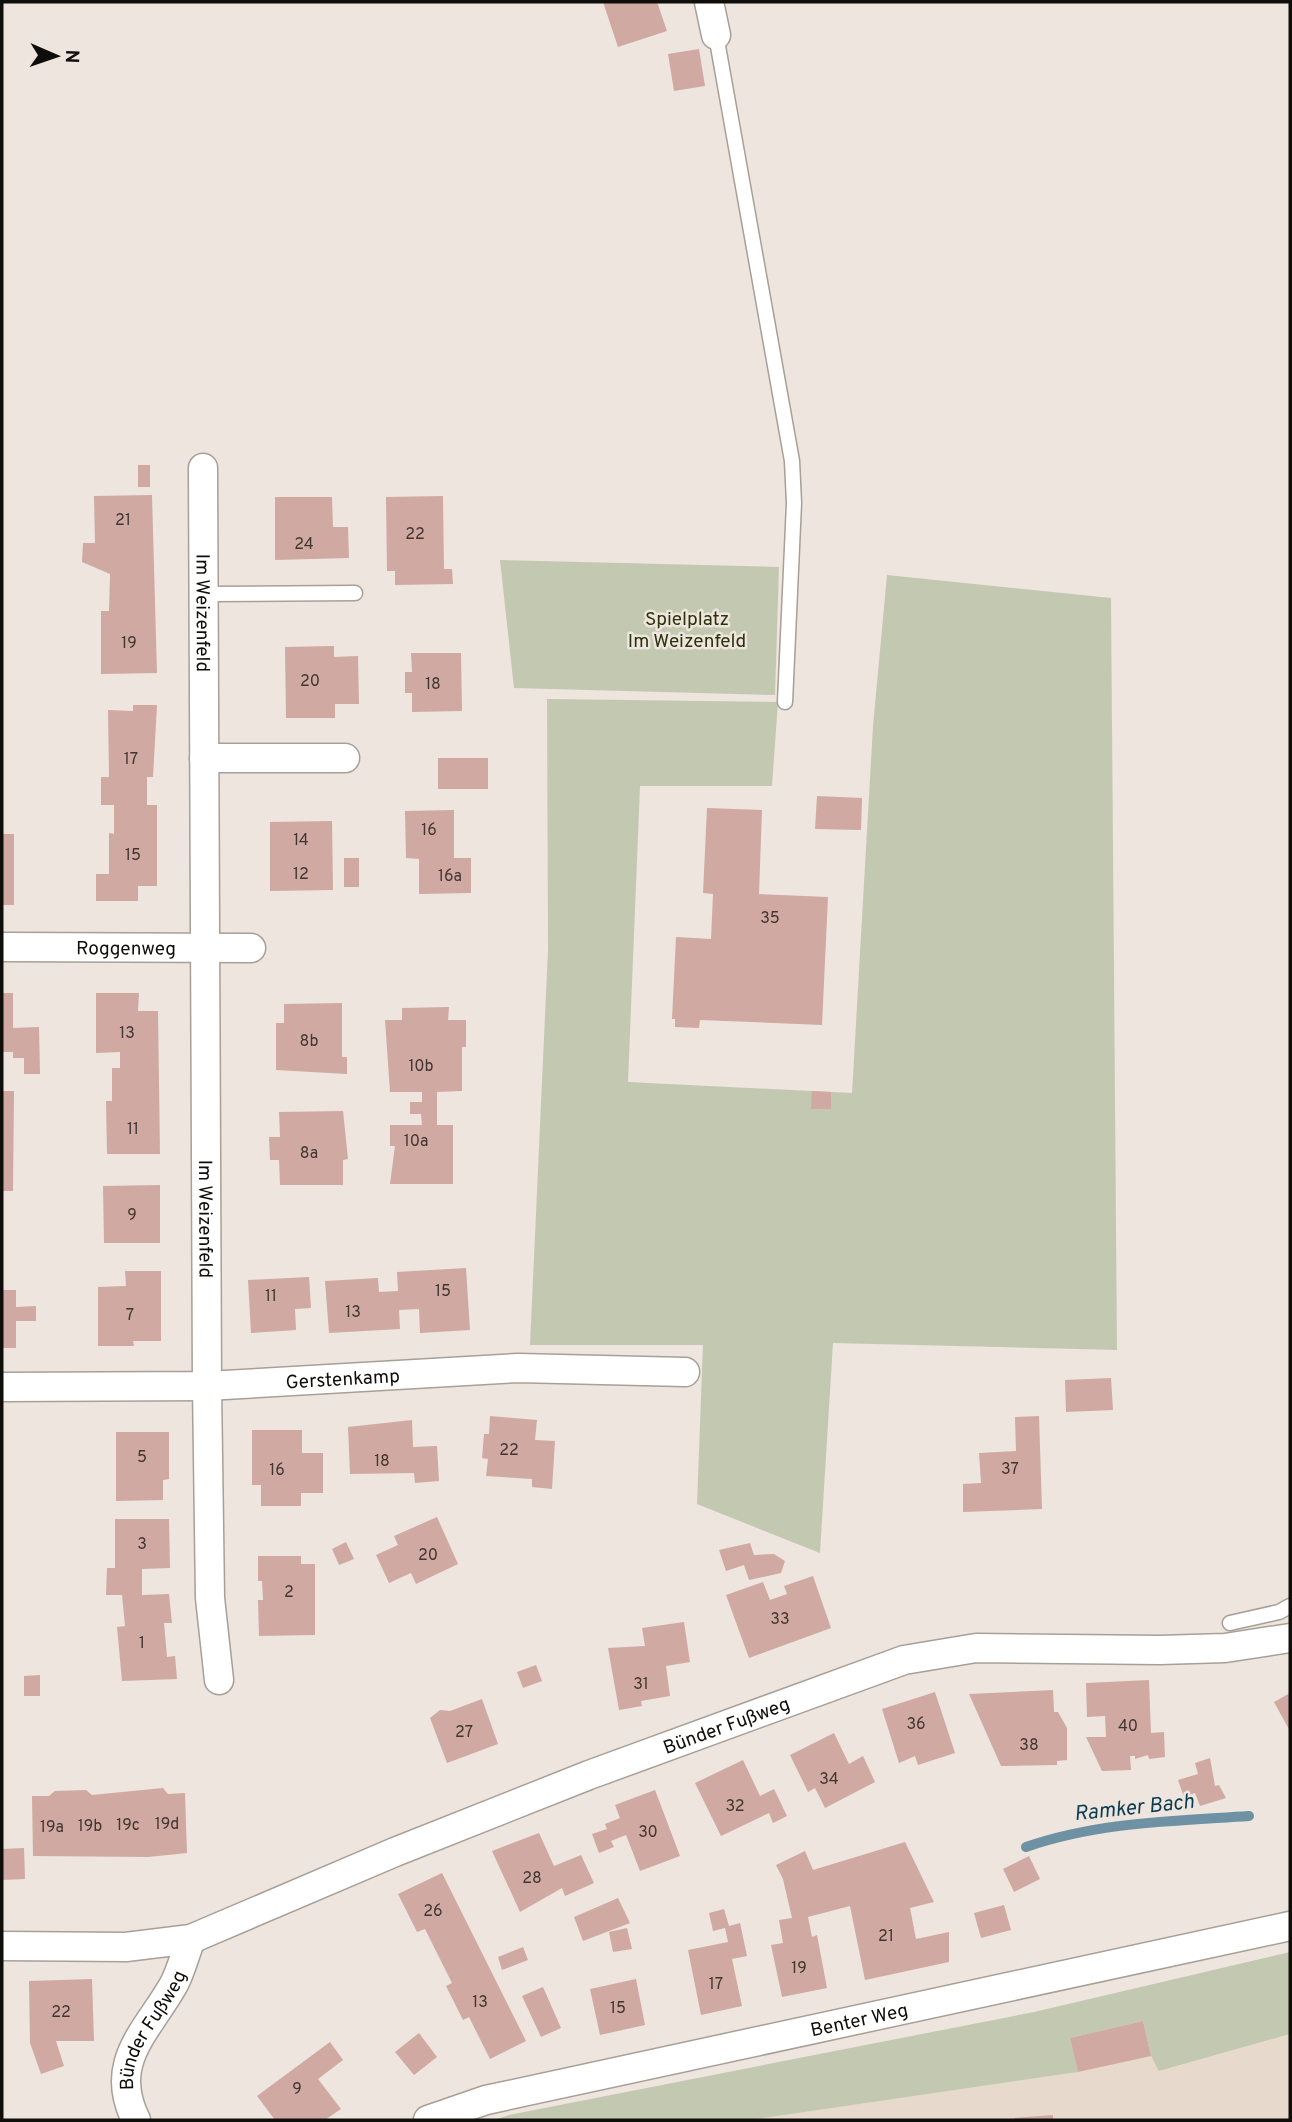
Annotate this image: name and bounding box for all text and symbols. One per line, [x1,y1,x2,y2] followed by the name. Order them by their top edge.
[21,21,91,91] north arrow
[59,49,83,64] text: N
[115,511,131,531] house number: 21
[405,525,425,545] house number: 22
[294,535,314,555] house number: 24
[189,554,214,672] street label: Im Weizenfeld
[628,608,746,654] park label: Spielplatz Im Weizenfeld
[121,634,137,654] house number: 19
[300,672,320,692] house number: 20
[425,675,441,695] house number: 18
[124,750,138,770] house number: 17
[421,821,437,841] house number: 16
[293,831,309,851] house number: 14
[125,846,141,866] house number: 15
[293,865,309,885] house number: 12
[438,867,462,887] house number: 16a
[760,909,780,929] house number: 35
[76,937,176,962] street label: Roggenweg
[119,1024,135,1044] house number: 13
[300,1032,318,1052] house number: 8b
[408,1057,434,1077] house number: 10b
[127,1120,139,1140] house number: 11
[404,1132,428,1152] house number: 10a
[300,1144,318,1164] house number: 8a
[192,1160,217,1278] street label: Im Weizenfeld
[127,1206,137,1226] house number: 9
[435,1282,451,1302] house number: 15
[265,1287,277,1307] house number: 11
[345,1303,361,1323] house number: 13
[126,1306,134,1326] house number: 7
[285,1365,401,1395] street label: Gerstenkamp
[499,1441,519,1461] house number: 22
[137,1448,147,1468] house number: 5
[374,1452,390,1472] house number: 18
[1001,1460,1019,1480] house number: 37
[269,1461,285,1481] house number: 16
[137,1535,147,1555] house number: 3
[418,1546,438,1566] house number: 20
[284,1583,294,1603] house number: 2
[770,1610,790,1630] house number: 33
[139,1634,145,1654] house number: 1
[633,1675,649,1695] house number: 31
[660,1693,793,1761] street label: Bünder Fußweg
[906,1715,926,1735] house number: 36
[1118,1717,1138,1737] house number: 40
[455,1723,473,1743] house number: 27
[1019,1736,1039,1756] house number: 38
[819,1770,839,1790] house number: 34
[1073,1789,1196,1828] water label: Ramker Bach
[725,1797,745,1817] house number: 32
[155,1815,179,1835] house number: 19d
[116,1816,140,1836] house number: 19c
[78,1817,102,1837] house number: 19b
[40,1818,64,1838] house number: 19a
[638,1823,658,1843] house number: 30
[522,1869,542,1889] house number: 28
[423,1902,443,1922] house number: 26
[878,1927,894,1947] house number: 21
[791,1959,807,1979] house number: 19
[116,1967,193,2090] street label: Bünder Fußweg
[709,1975,723,1995] house number: 17
[472,1993,488,2013] house number: 13
[610,1999,626,2019] house number: 15
[808,1999,910,2043] street label: Benter Weg
[51,2003,71,2023] house number: 22
[292,2080,302,2100] house number: 9

